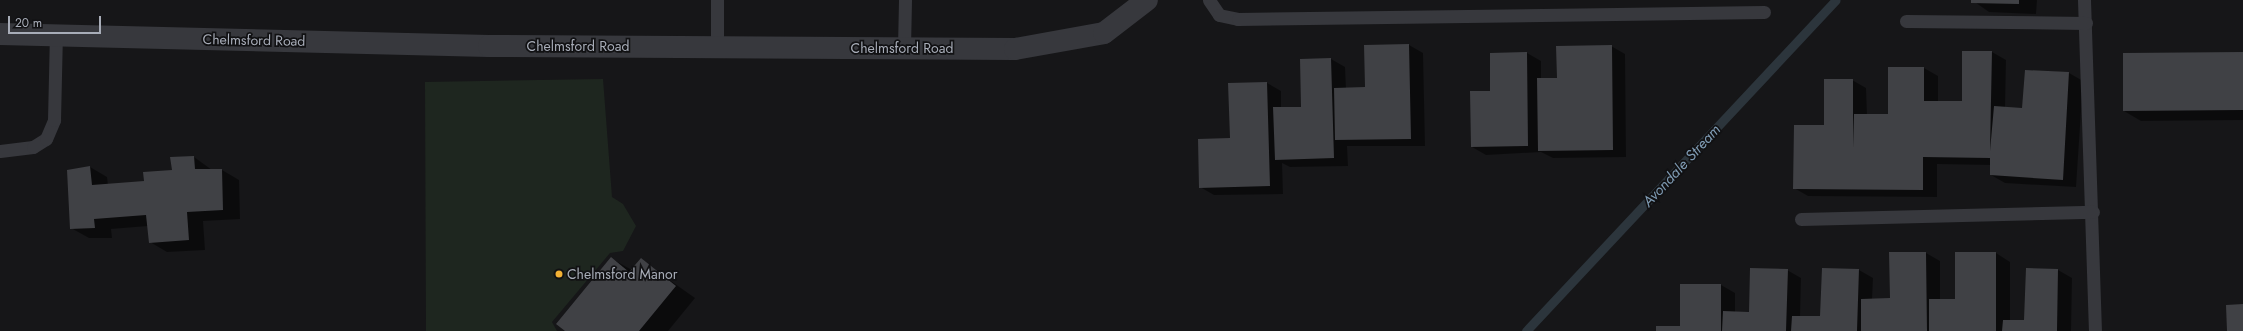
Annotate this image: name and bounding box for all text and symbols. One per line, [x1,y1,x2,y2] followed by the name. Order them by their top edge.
[10,8,103,34] scale bar
[15,14,42,32] text: 20 m
[202,31,306,49] street label: Chelmsford Road
[527,38,629,54] street label: Chelmsford Road
[851,40,953,56] street label: Chelmsford Road
[1639,121,1725,211] water label: Avondale Stream
[567,266,677,282] place label: Chelmsford Manor
[554,269,564,279] marker: Chelmsford Manor

